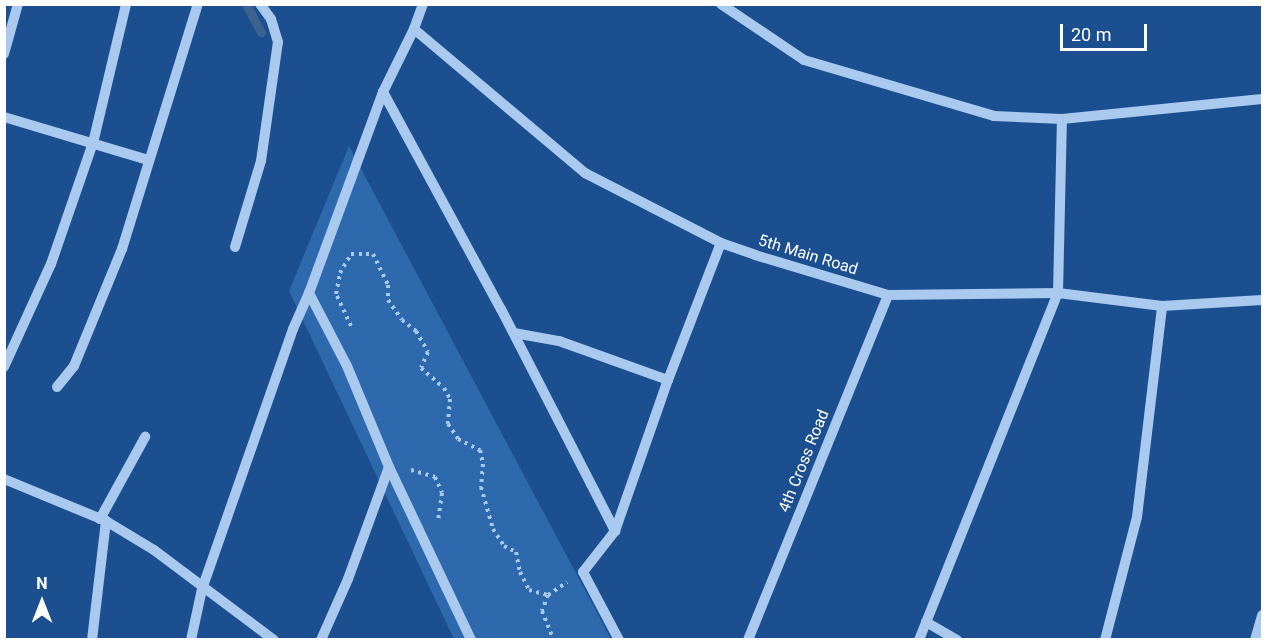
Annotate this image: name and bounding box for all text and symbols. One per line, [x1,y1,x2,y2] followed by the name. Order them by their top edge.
[1063,12,1150,50] scale bar
[1071,24,1111,45] text: 20 m
[756,231,860,279] street label: 5th Main Road
[775,407,833,515] street label: 4th Cross Road
[12,572,72,632] north arrow
[36,574,48,593] text: N

